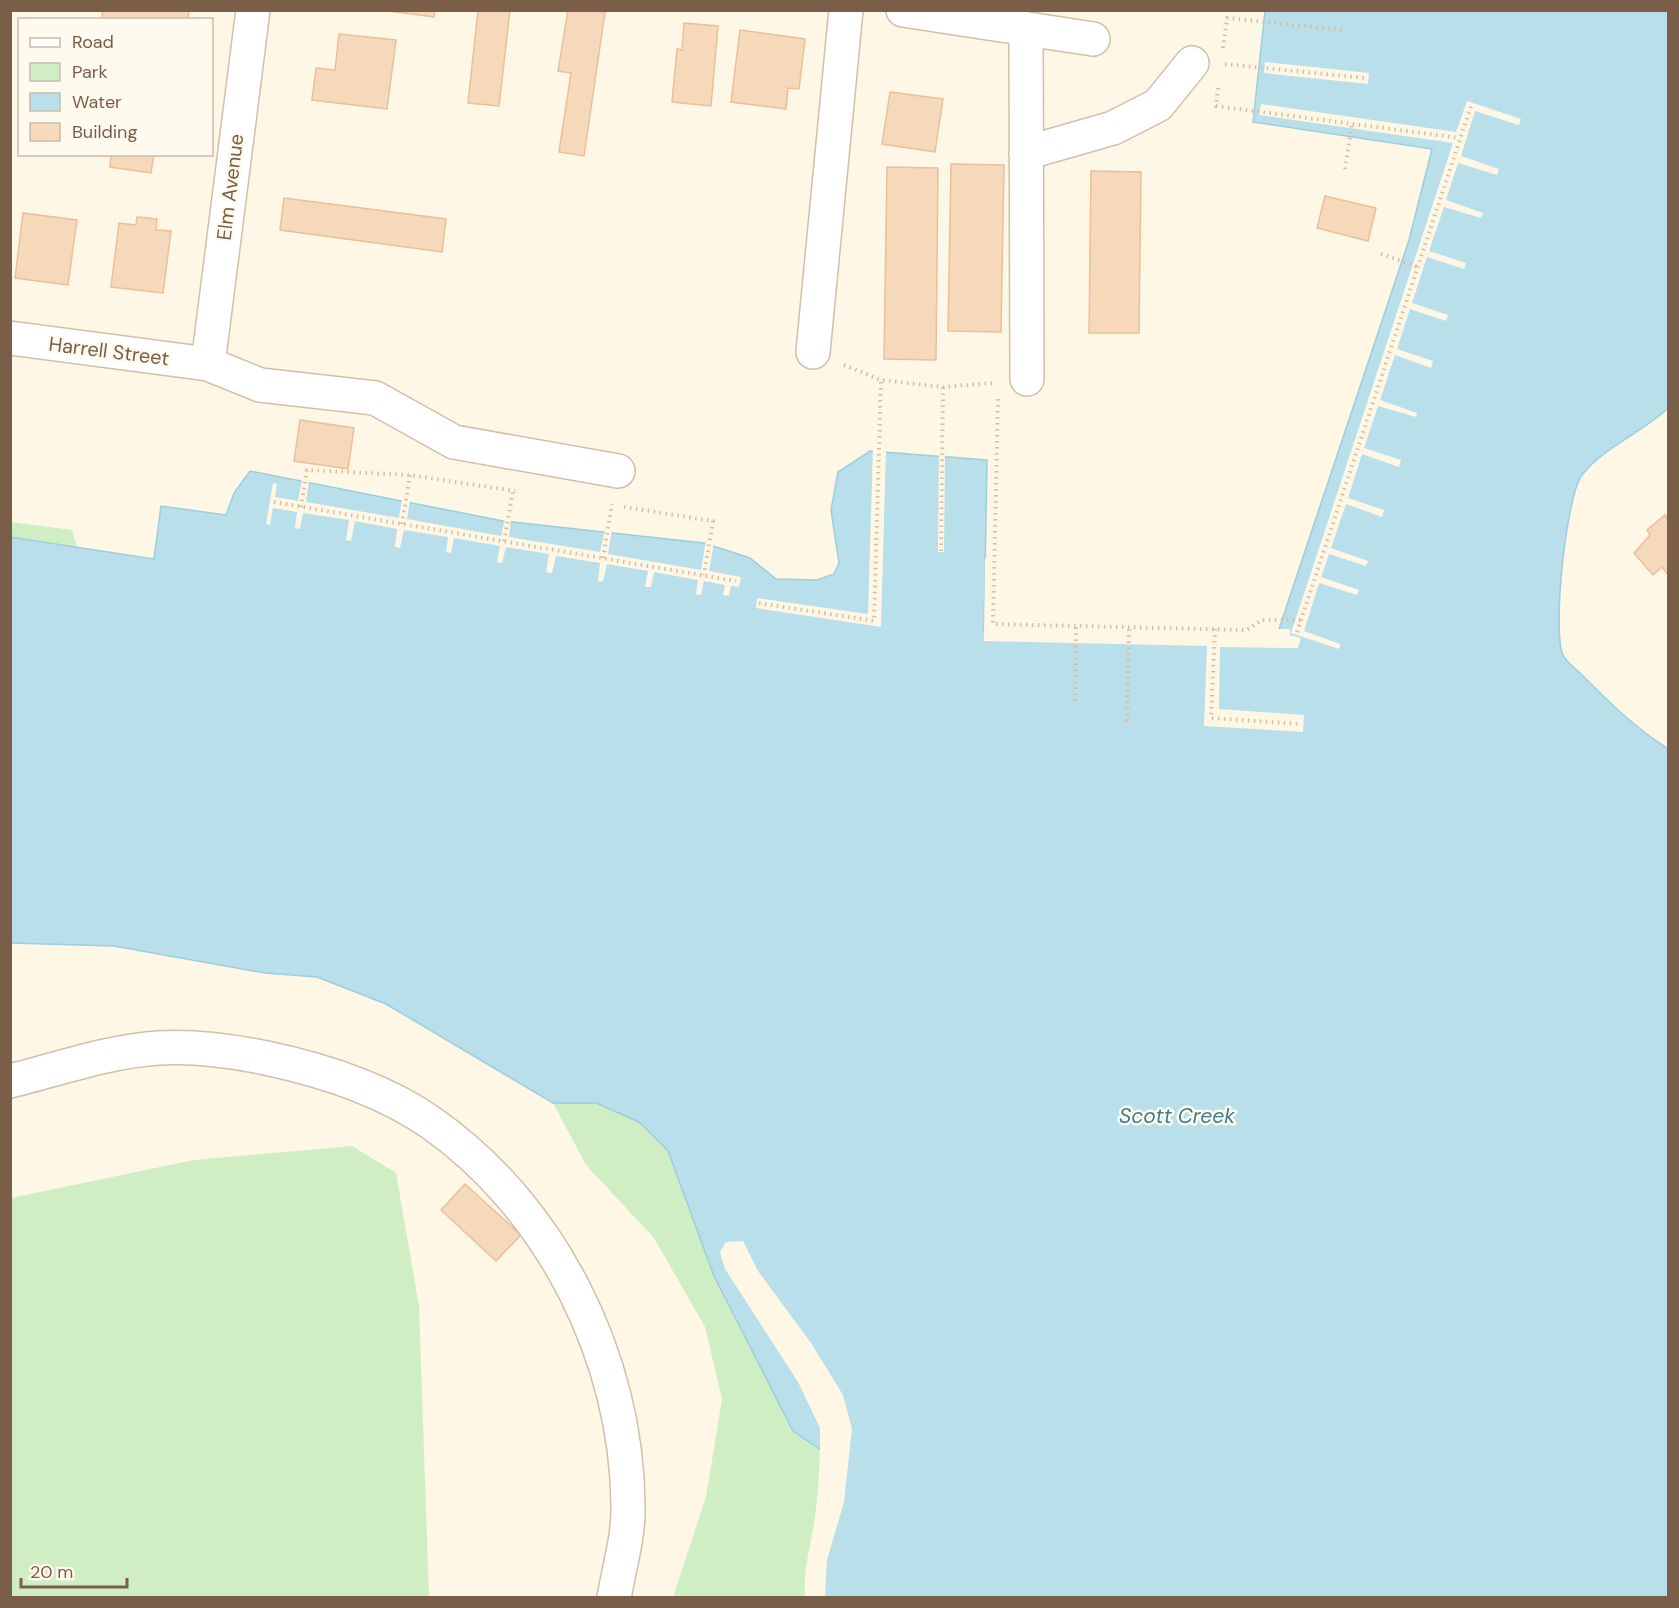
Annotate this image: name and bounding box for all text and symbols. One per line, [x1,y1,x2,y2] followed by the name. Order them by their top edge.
[18,18,213,156] legend
[72,30,114,54] text: Road
[72,60,108,84] text: Park
[72,90,122,114] text: Water
[72,120,137,144] text: Building
[211,132,249,242] street label: Elm Avenue
[47,331,171,371] street label: Harrell Street
[1119,1102,1235,1130] water label: Scott Creek
[21,1551,128,1589] scale bar
[30,1560,73,1584] text: 20 m

